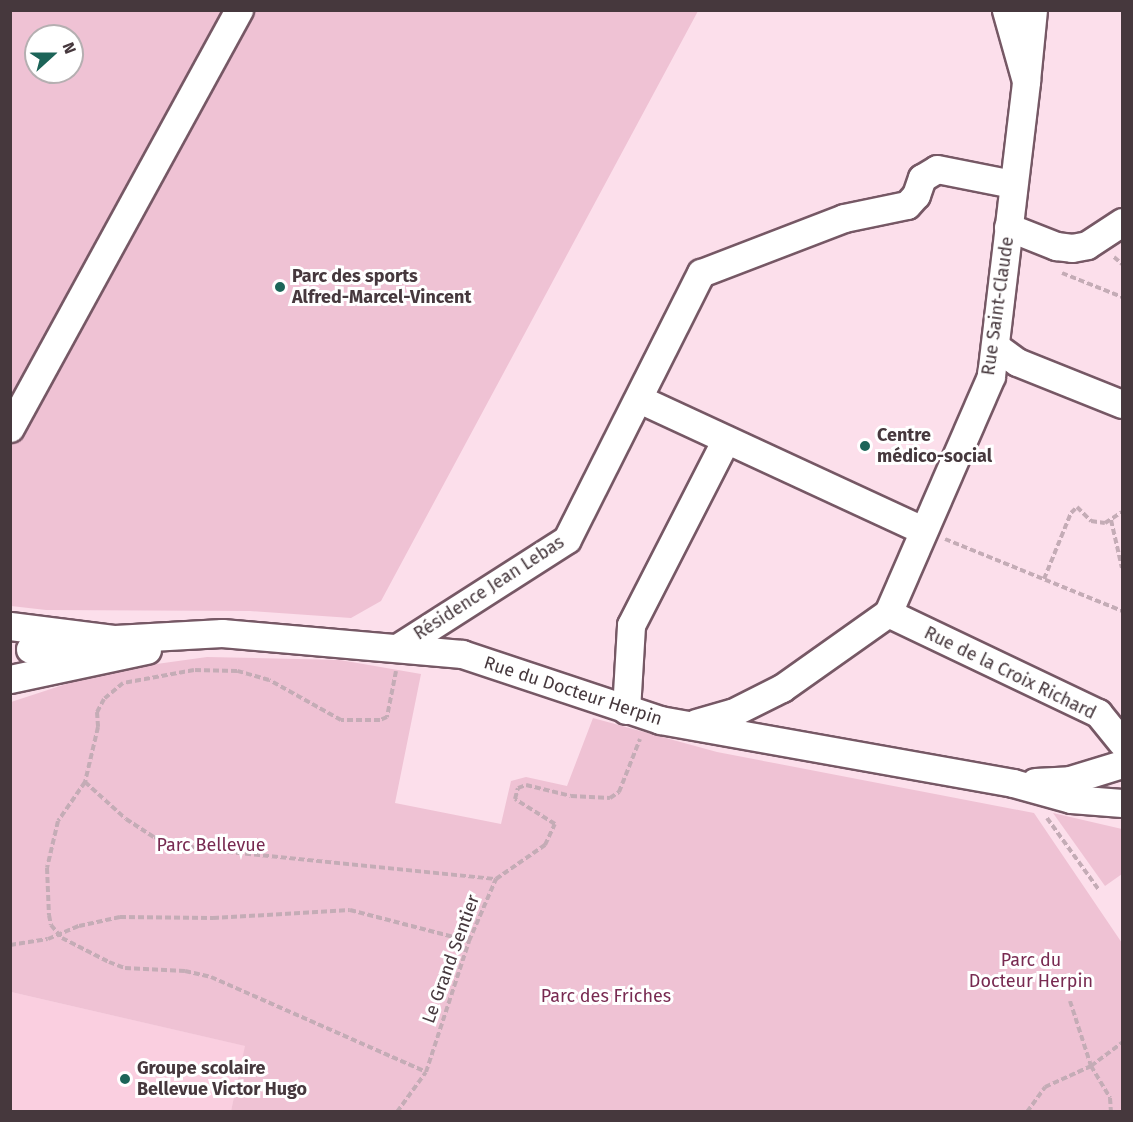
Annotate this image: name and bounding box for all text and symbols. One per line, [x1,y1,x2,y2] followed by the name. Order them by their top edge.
[24,24,84,84] north arrow
[59,40,80,56] text: N
[978,235,1018,377] street label: Rue Saint-Claude
[292,266,471,308] place label: Parc des sports Alfred-Marcel-Vincent
[273,280,287,294] marker: Parc des sports Alfred-Marcel-Vincent
[877,425,992,468] place label: Centre médico-social
[858,439,872,453] marker: Centre médico-social
[410,531,568,645] street label: Résidence Jean Lebas
[921,622,1099,724] street label: Rue de la Croix Richard
[481,652,665,730] street label: Rue du Docteur Herpin
[156,834,266,856] park label: Parc Bellevue
[418,892,484,1026] street label: Le Grand Sentier
[969,950,1093,992] park label: Parc du Docteur Herpin
[541,985,671,1007] park label: Parc des Friches
[137,1058,307,1100] place label: Groupe scolaire Bellevue Victor Hugo
[118,1072,132,1086] marker: Groupe scolaire Bellevue Victor Hugo

